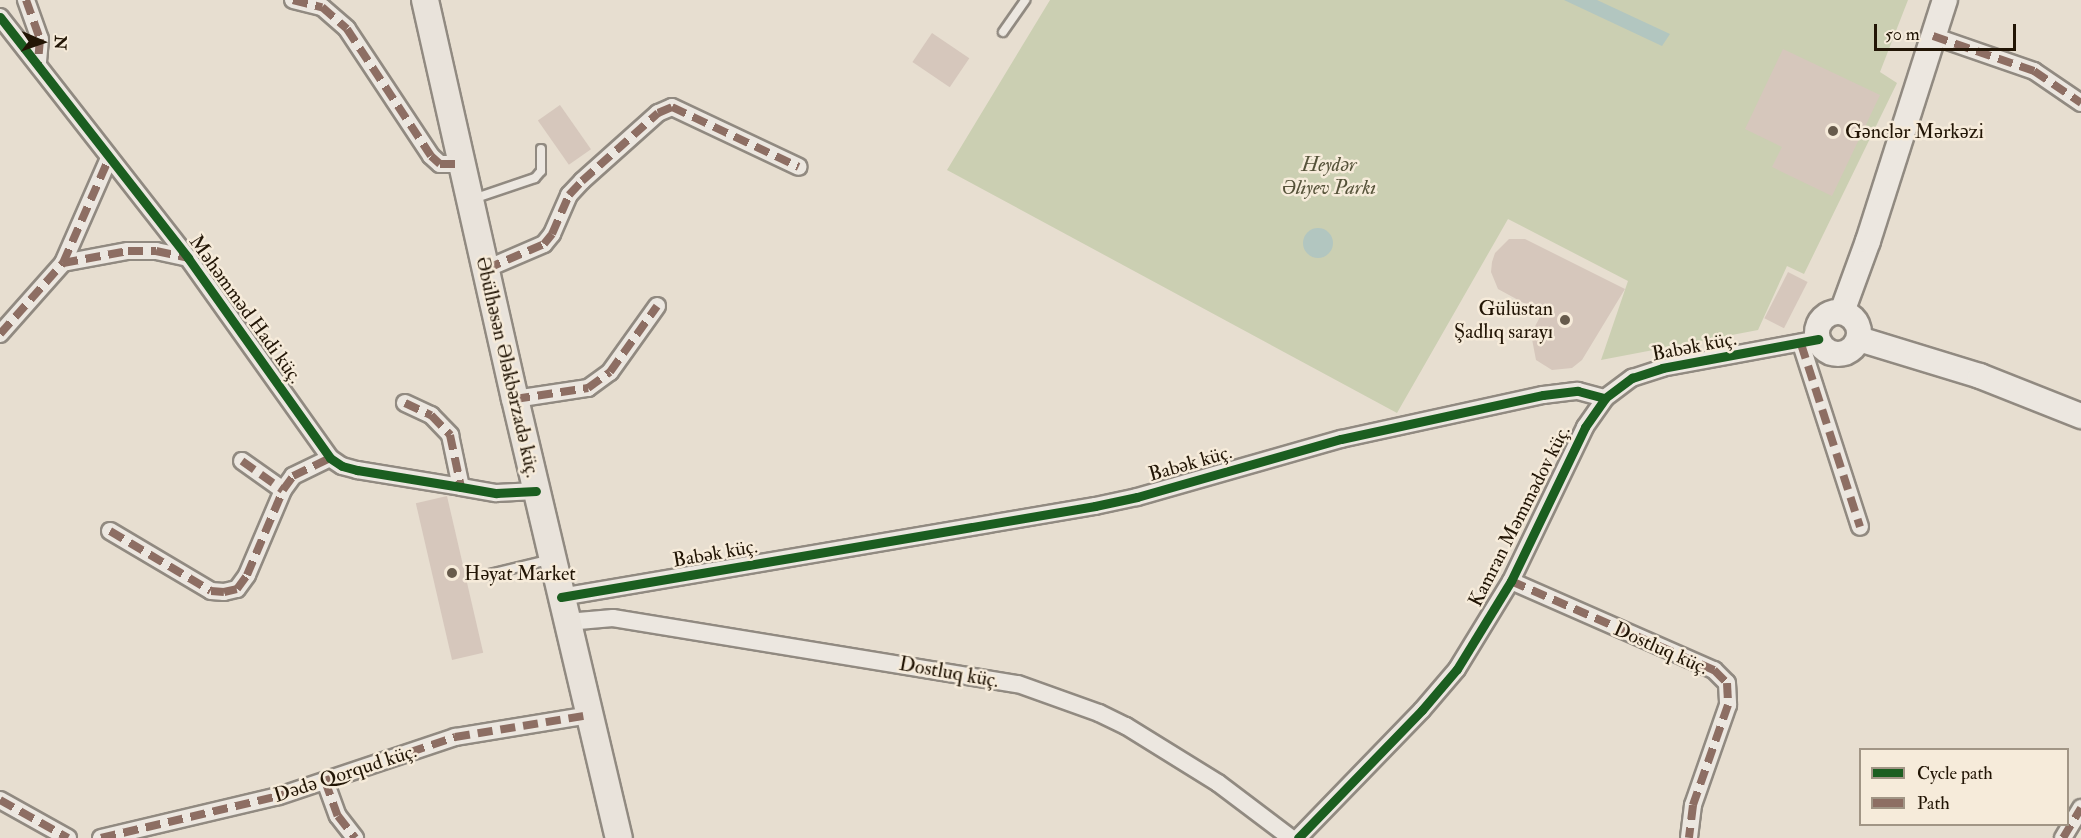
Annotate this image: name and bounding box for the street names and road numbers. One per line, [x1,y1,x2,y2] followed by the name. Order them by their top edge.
[184,230,308,388] street label: Məhəmməd Hadi küç.
[471,254,545,480] street label: Əbülhəsən Ələkbərzadə küç.
[1650,326,1738,366] street label: Babək küç.
[1463,421,1575,611] street label: Kamran Məmmədov küç.
[1146,440,1234,486] street label: Babək küç.
[671,534,759,572] street label: Babək küç.
[1610,617,1712,679] street label: Dostluq küç.
[897,651,1001,693] street label: Dostluq küç.
[271,739,419,807] street label: Dədə Qorqud küç.

